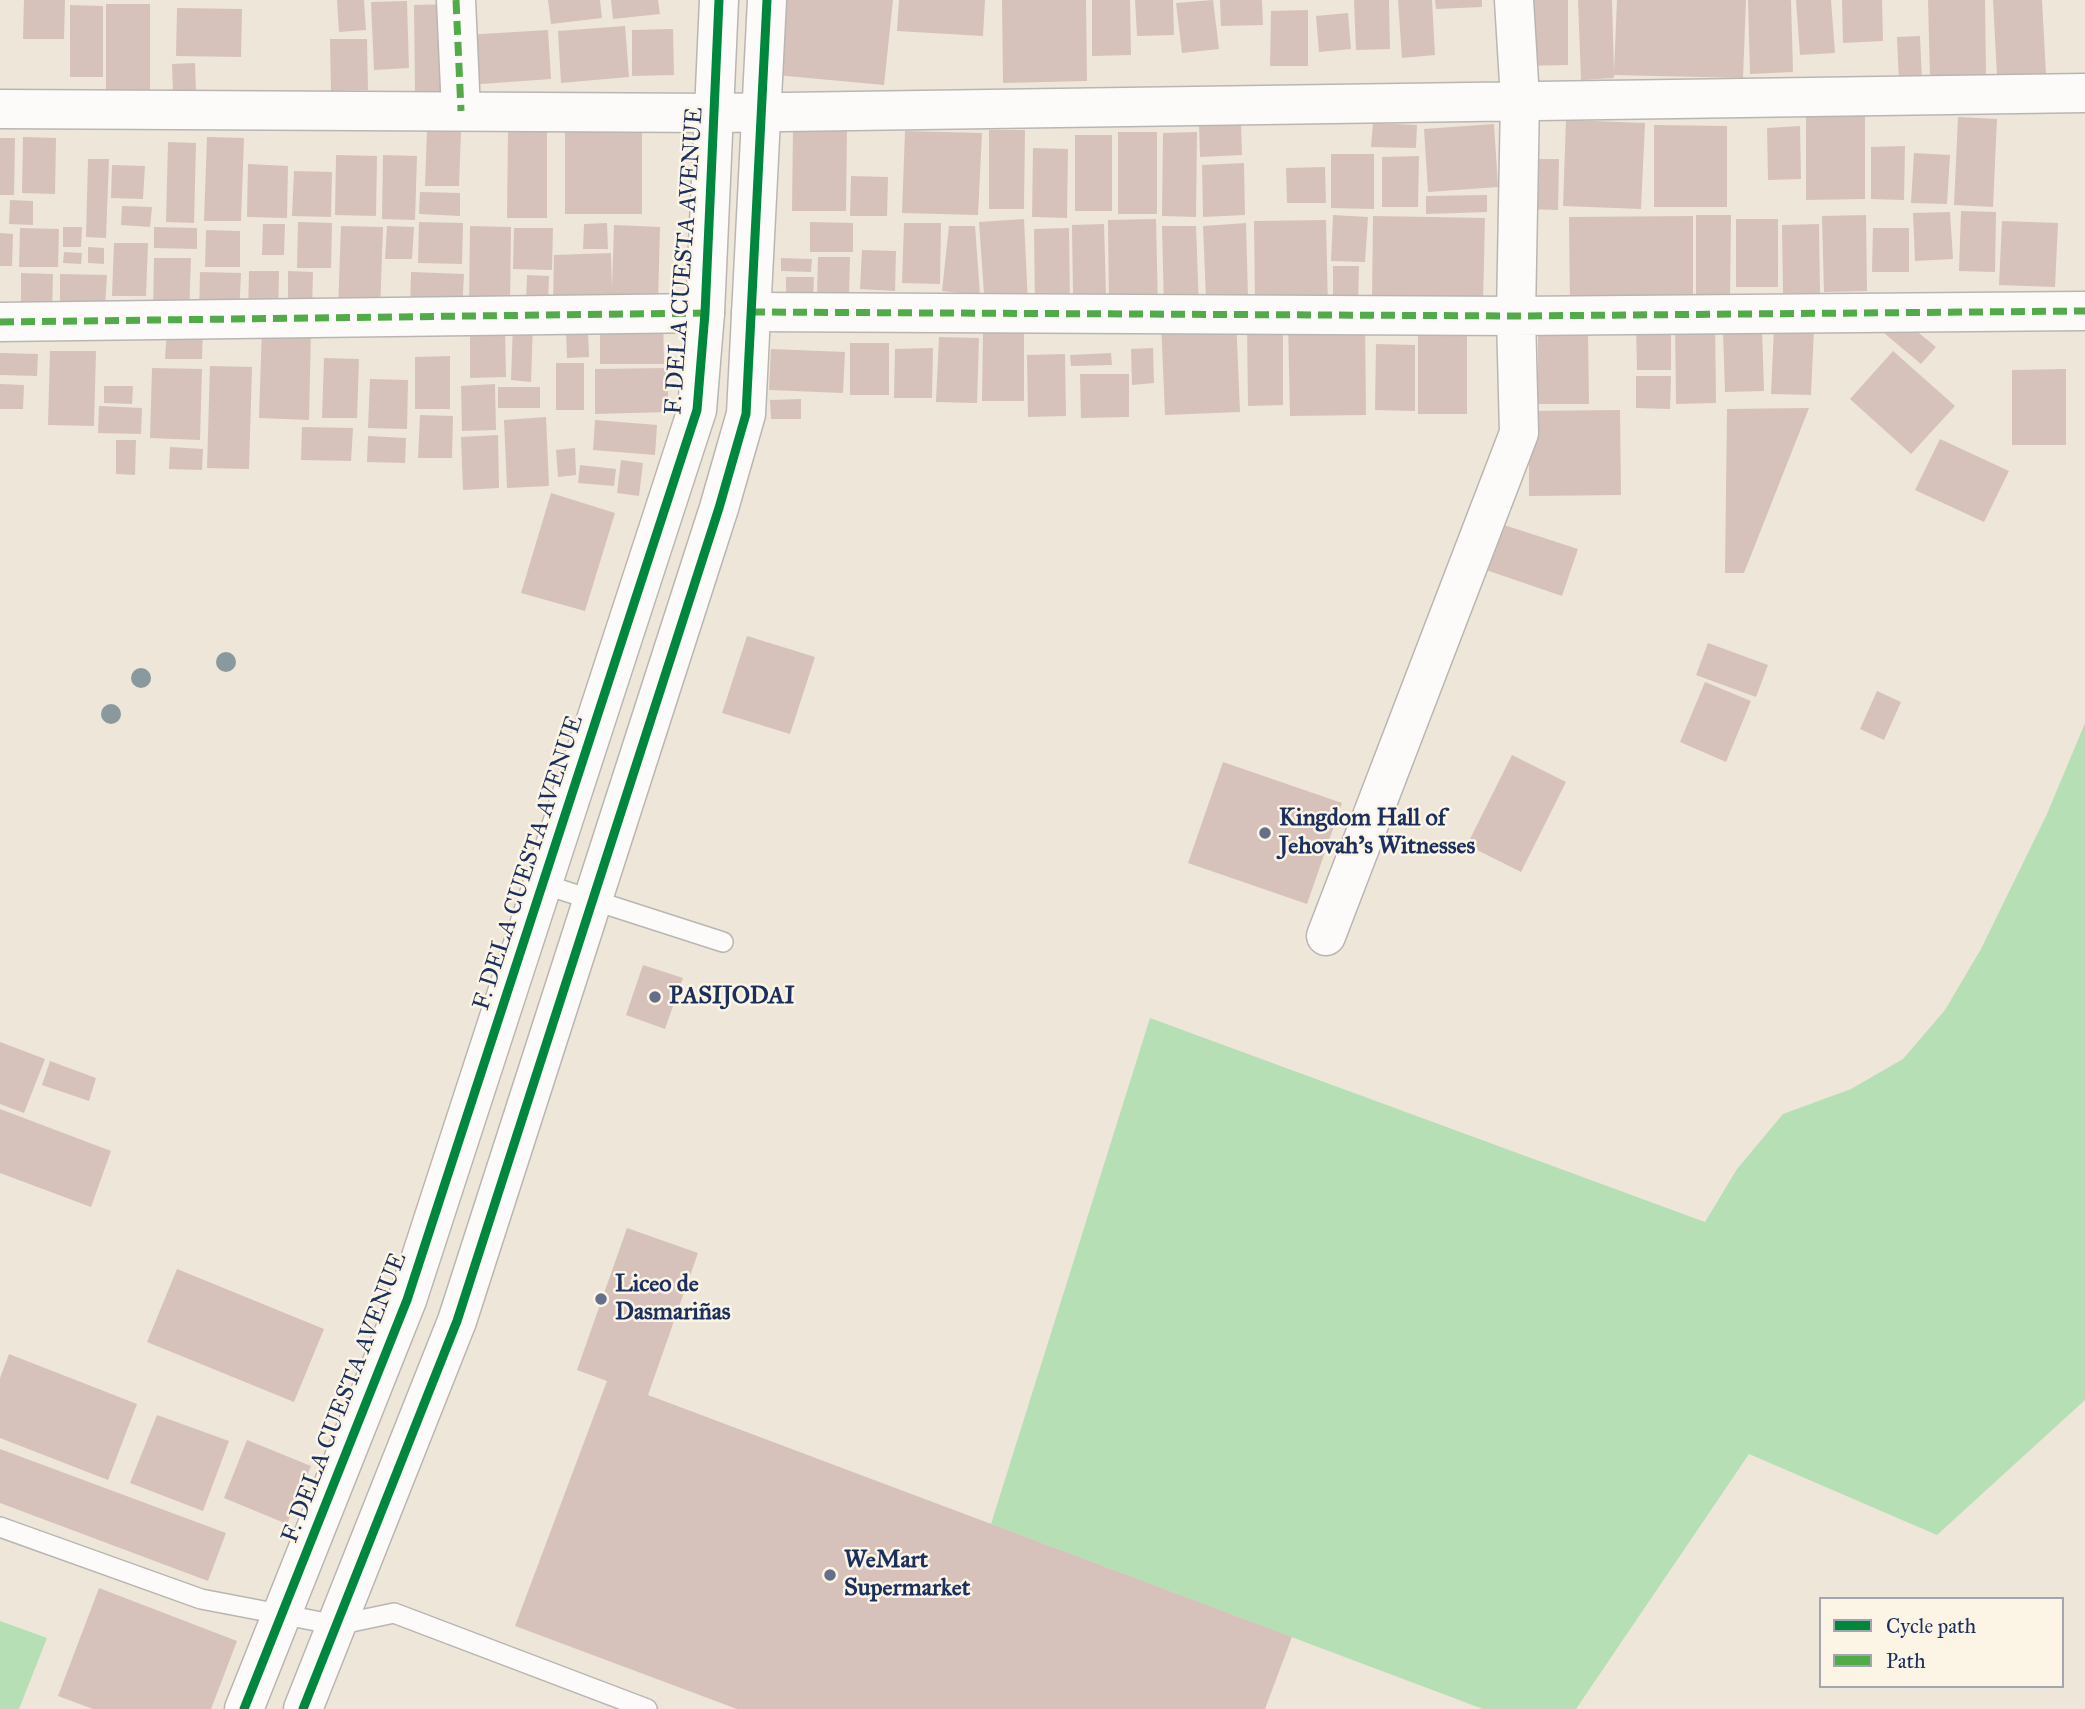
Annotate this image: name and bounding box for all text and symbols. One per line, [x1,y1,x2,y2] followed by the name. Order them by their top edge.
[660,106,710,416] street label: F. DELA CUESTA AVENUE
[468,712,590,1014] street label: F. DELA CUESTA AVENUE
[1279,805,1475,861] place label: Kingdom Hall of Jehovah's Witnesses
[1257,825,1273,841] marker: Kingdom Hall of Jehovah's Witnesses
[669,983,795,1011] place label: PASIJODAI
[647,989,663,1005] marker: PASIJODAI
[276,1249,414,1547] street label: F. DELA CUESTA AVENUE
[615,1271,731,1327] place label: Liceo de Dasmariñas
[593,1291,609,1307] marker: Liceo de Dasmariñas
[844,1547,970,1603] place label: WeMart Supermarket
[822,1567,838,1583] marker: WeMart Supermarket
[1819,1597,2064,1688] legend
[1886,1613,1976,1639] text: Cycle path
[1886,1648,1926,1674] text: Path

